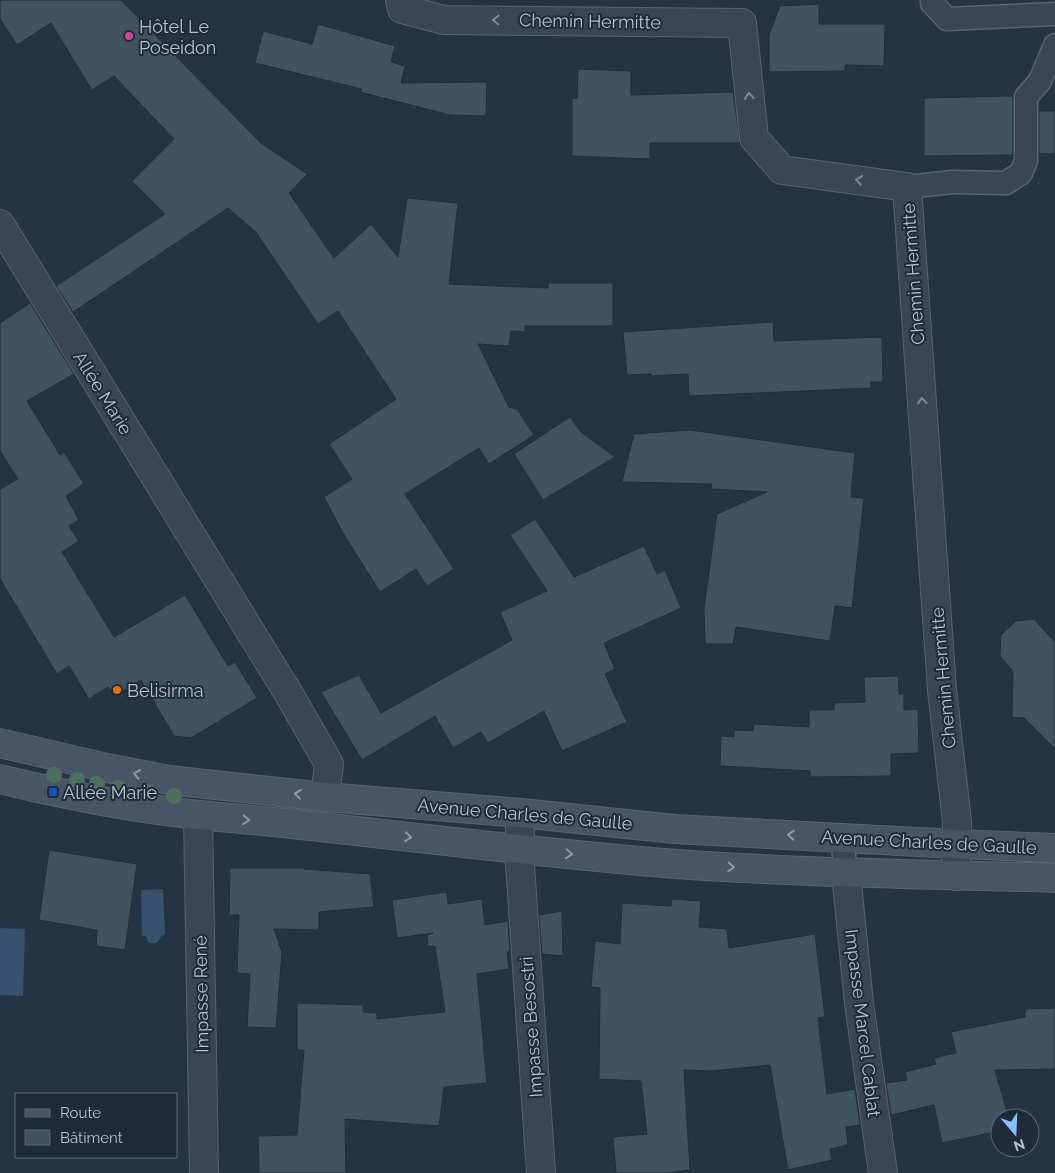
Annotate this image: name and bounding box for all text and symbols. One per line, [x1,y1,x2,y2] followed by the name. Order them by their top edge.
[519,9,662,33] street label: Chemin Hermitte
[491,15,499,26] one-way arrow
[139,16,216,58] place label: Hôtel Le Poseidon
[123,30,135,42] marker: Hôtel Le Poseidon
[744,92,755,100] one-way arrow
[855,175,863,186] one-way arrow
[898,202,928,346] street label: Chemin Hermitte
[69,348,137,439] street label: Allée Marie
[917,397,928,405] one-way arrow
[926,606,960,750] street label: Chemin Hermitte
[127,680,204,701] place label: Belisirma
[111,684,123,696] marker: Belisirma
[133,769,142,779] one-way arrow
[63,782,157,803] place label: Allée Marie
[47,786,59,798] marker: Allée Marie
[294,789,302,800] one-way arrow
[417,794,634,834] street label: Avenue Charles de Gaulle
[242,814,250,825] one-way arrow
[821,826,1038,858] street label: Avenue Charles de Gaulle
[786,830,794,841] one-way arrow
[404,831,412,842] one-way arrow
[566,849,574,860] one-way arrow
[728,861,736,872] one-way arrow
[841,928,885,1118] street label: Impasse Marcel Cablat
[189,935,213,1053] street label: Impasse René
[516,956,546,1098] street label: Impasse Besostri
[15,1093,178,1158] legend
[60,1104,101,1122] text: Route
[990,1108,1040,1158] north arrow
[60,1129,123,1147] text: Bâtiment
[1012,1136,1027,1155] text: N

